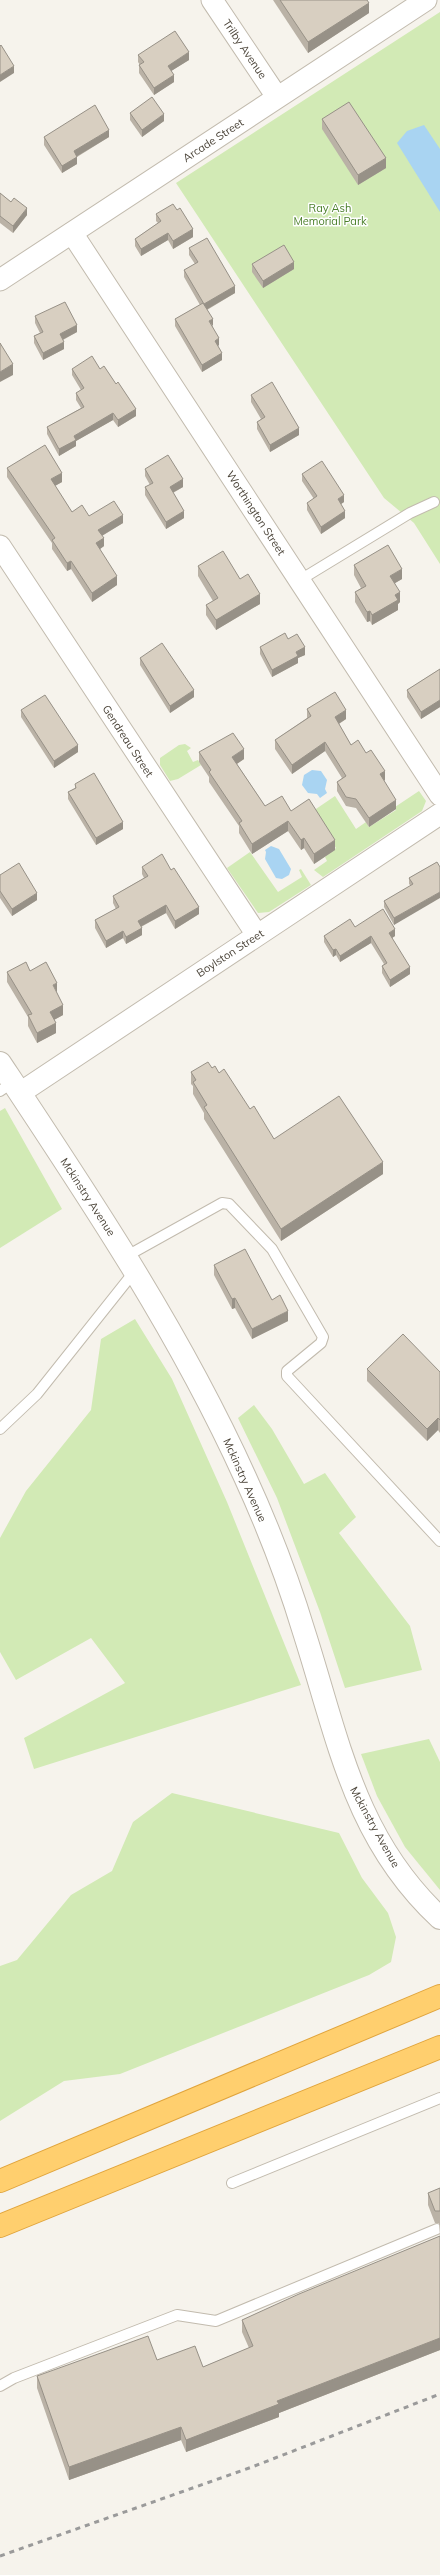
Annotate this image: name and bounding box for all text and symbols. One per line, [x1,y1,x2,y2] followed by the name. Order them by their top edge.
[220,17,270,81] street label: Trilby Avenue
[180,115,246,165] street label: Arcade Street
[293,201,367,228] park label: Ray Ash Memorial Park
[223,468,289,558] street label: Worthington Street
[99,702,157,780] street label: Gendreau Street
[194,926,266,980] street label: Boylston Street
[58,1155,118,1239] street label: Mckinstry Avenue
[220,1436,270,1524] street label: Mckinstry Avenue
[347,1784,403,1870] street label: Mckinstry Avenue

